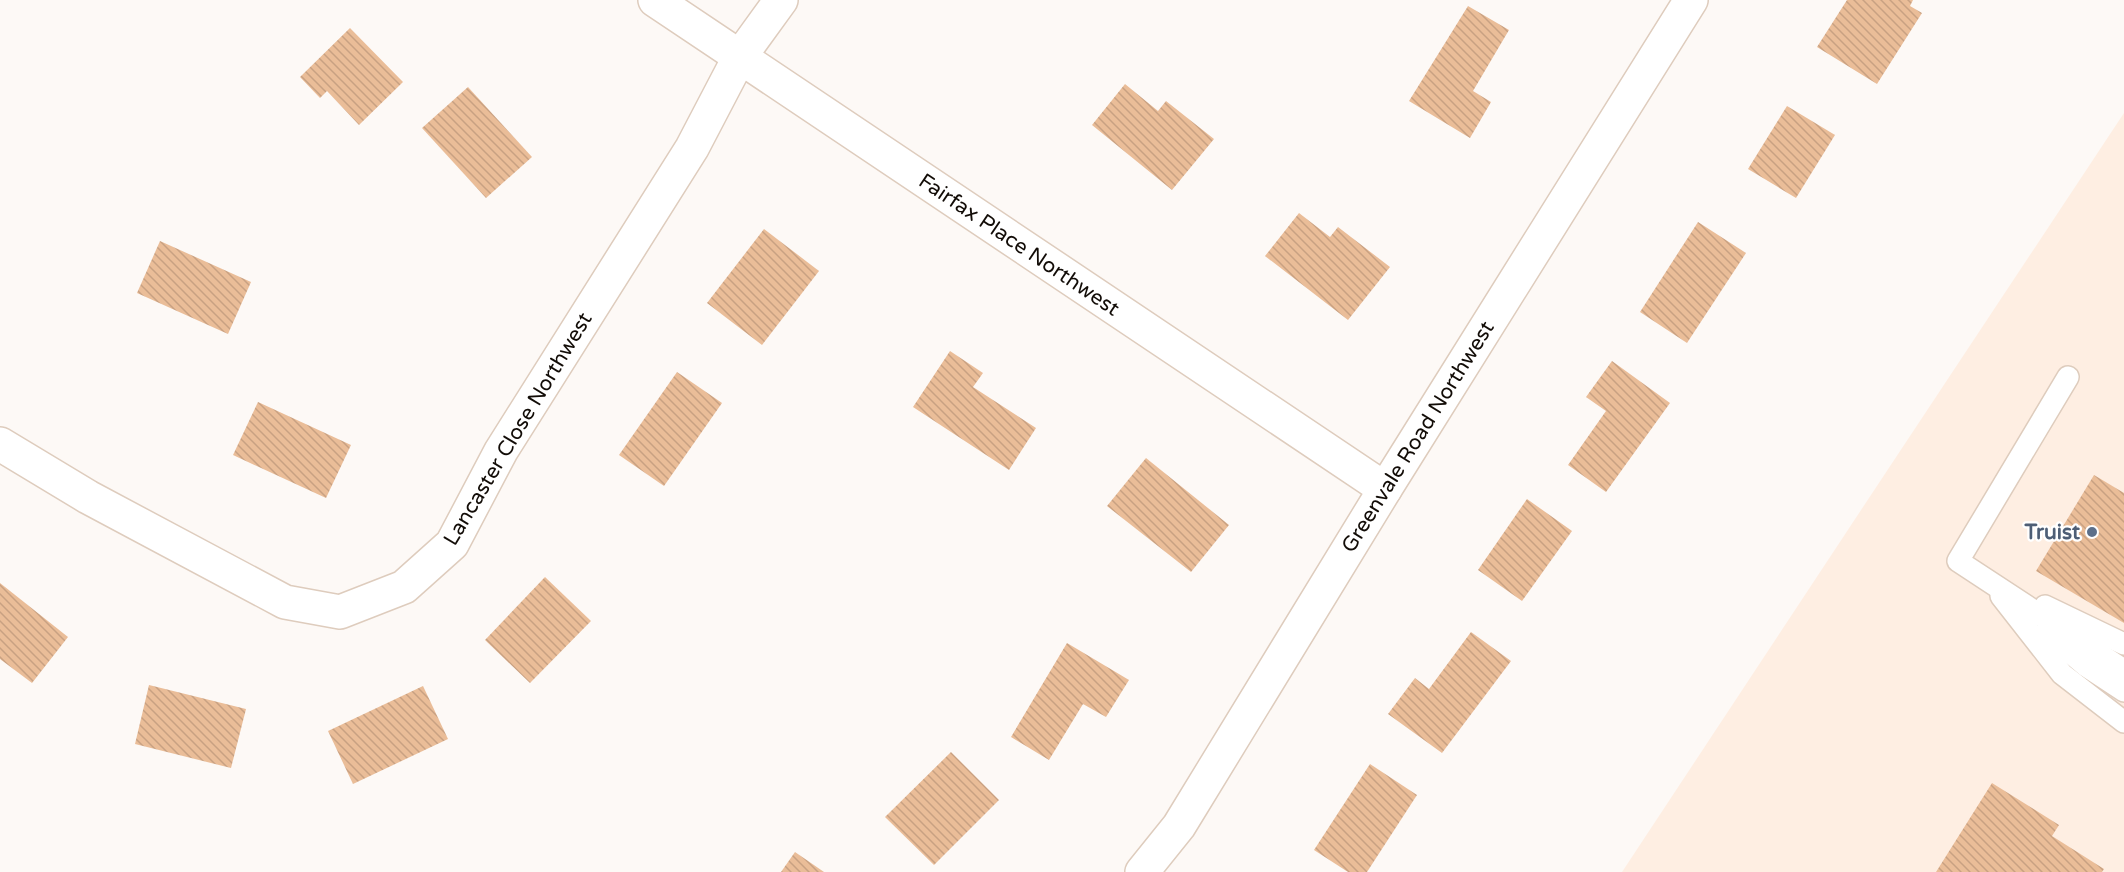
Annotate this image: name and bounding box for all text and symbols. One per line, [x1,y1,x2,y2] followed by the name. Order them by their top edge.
[914,169,1124,321] street label: Fairfax Place Northwest
[438,308,598,550] street label: Lancaster Close Northwest
[1336,317,1500,557] street label: Greenvale Road Northwest
[2023,520,2080,545] place label: Truist
[2085,525,2099,539] marker: Truist

